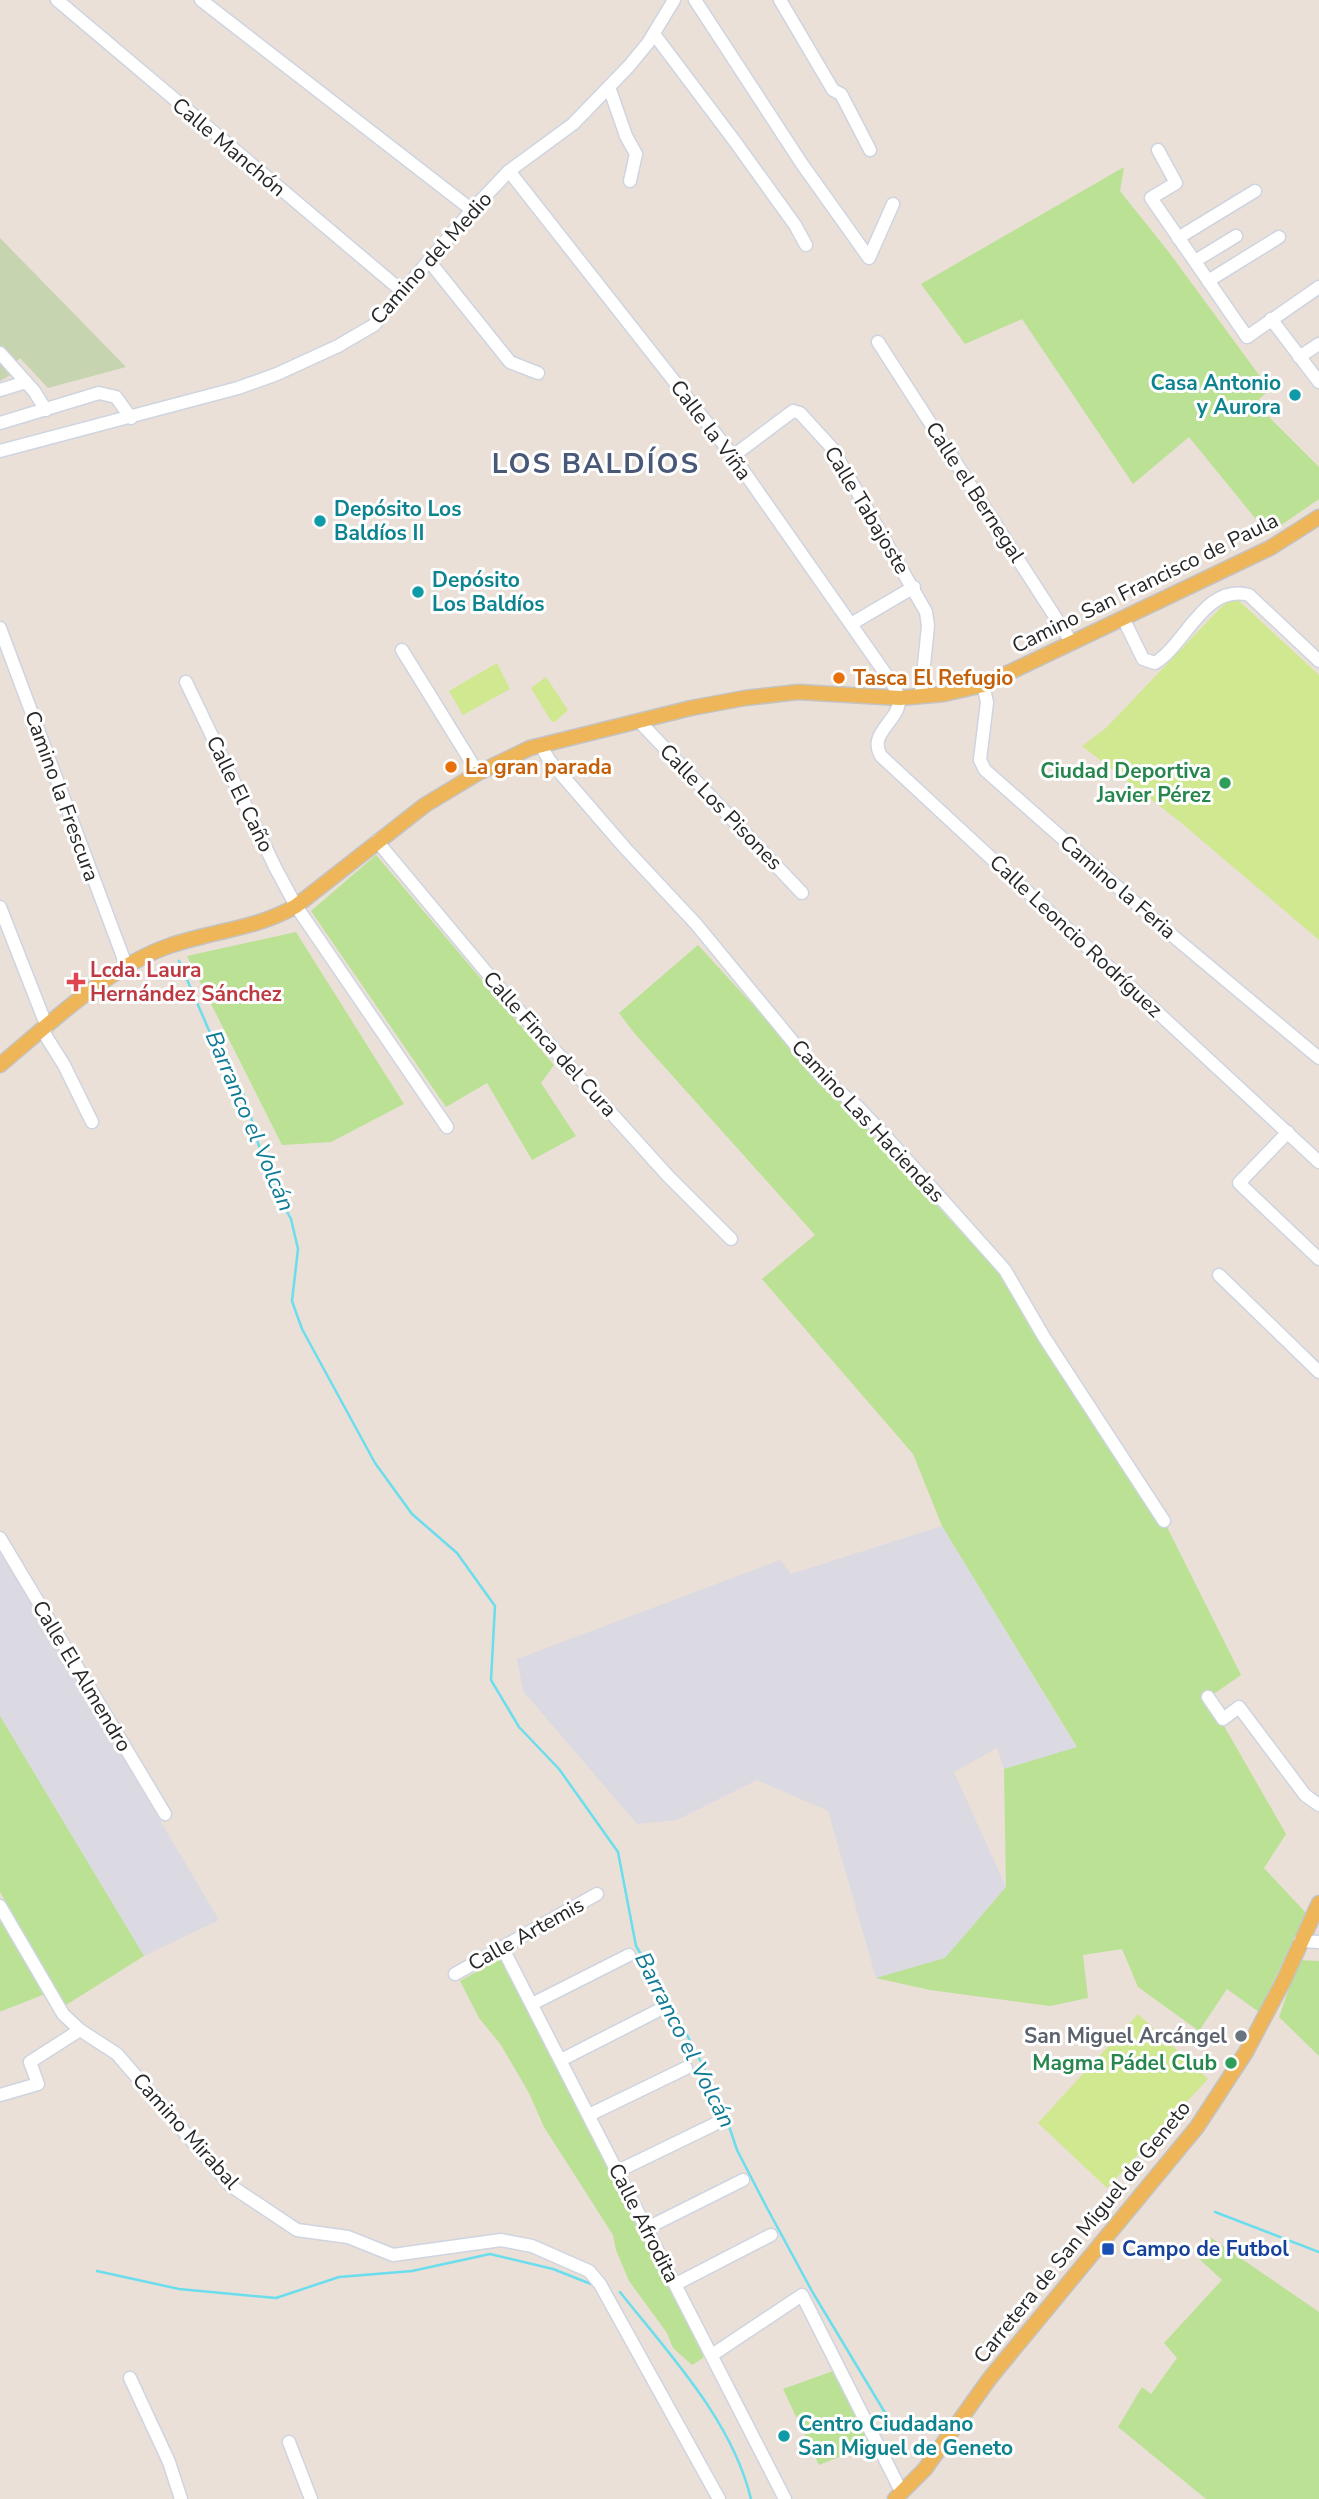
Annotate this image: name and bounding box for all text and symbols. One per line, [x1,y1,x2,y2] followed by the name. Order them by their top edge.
[166,91,292,203] street label: Calle Manchón
[364,186,498,330] street label: Camino del Medio
[1151,369,1281,421] place label: Casa Antonio y Aurora
[664,374,758,486] street label: Calle la Viña
[1287,387,1303,403] marker: Casa Antonio y Aurora
[919,416,1031,568] street label: Calle el Bernegal
[818,441,916,579] street label: Calle Tabajoste
[492,445,700,483] district label: LOS BALDÍOS
[334,495,461,547] place label: Depósito Los Baldíos II
[1007,506,1283,660] street label: Camino San Francisco de Paula
[312,513,328,529] marker: Depósito Los Baldíos II
[432,566,545,618] place label: Depósito Los Baldíos
[410,584,426,600] marker: Depósito Los Baldíos
[853,664,1013,692] place label: Tasca El Refugio
[831,670,847,686] marker: Tasca El Refugio
[18,707,106,885] street label: Camino la Frescura
[200,731,280,857] street label: Calle El Caño
[653,738,789,876] street label: Calle Los Pisones
[465,753,612,781] place label: La gran parada
[1040,757,1211,809] place label: Ciudad Deportiva Javier Pérez
[443,759,459,775] marker: La gran parada
[1217,775,1233,791] marker: Ciudad Deportiva Javier Pérez
[1054,829,1182,945] street label: Camino la Feria
[984,848,1169,1024] street label: Calle Leoncio Rodríguez
[90,956,282,1008] place label: Lcda. Laura Hernández Sánchez
[477,965,623,1123] street label: Calle Finca del Cura
[68,974,84,990] marker: Lcda. Laura Hernández Sánchez
[198,1026,302,1216] water label: Barranco el Volcán
[785,1034,951,1208] street label: Camino Las Haciendas
[26,1595,138,1757] street label: Calle El Almendro
[463,1891,589,1977] street label: Calle Artemis
[627,1947,743,2133] water label: Barranco el Volcán
[1024,2022,1227,2050] place label: San Miguel Arcángel
[1233,2028,1249,2044] marker: San Miguel Arcángel
[1032,2049,1217,2077] place label: Magma Pádel Club
[1223,2055,1239,2071] marker: Magma Pádel Club
[126,2067,246,2196] street label: Camino Mirabal
[967,2095,1197,2369] street label: Carretera de San Miguel de Geneto
[602,2158,686,2288] street label: Calle Afrodita
[1122,2235,1289,2263] place label: Campo de Futbol
[1100,2241,1116,2257] marker: Campo de Futbol
[798,2410,1013,2462] place label: Centro Ciudadano San Miguel de Geneto
[776,2428,792,2444] marker: Centro Ciudadano San Miguel de Geneto

